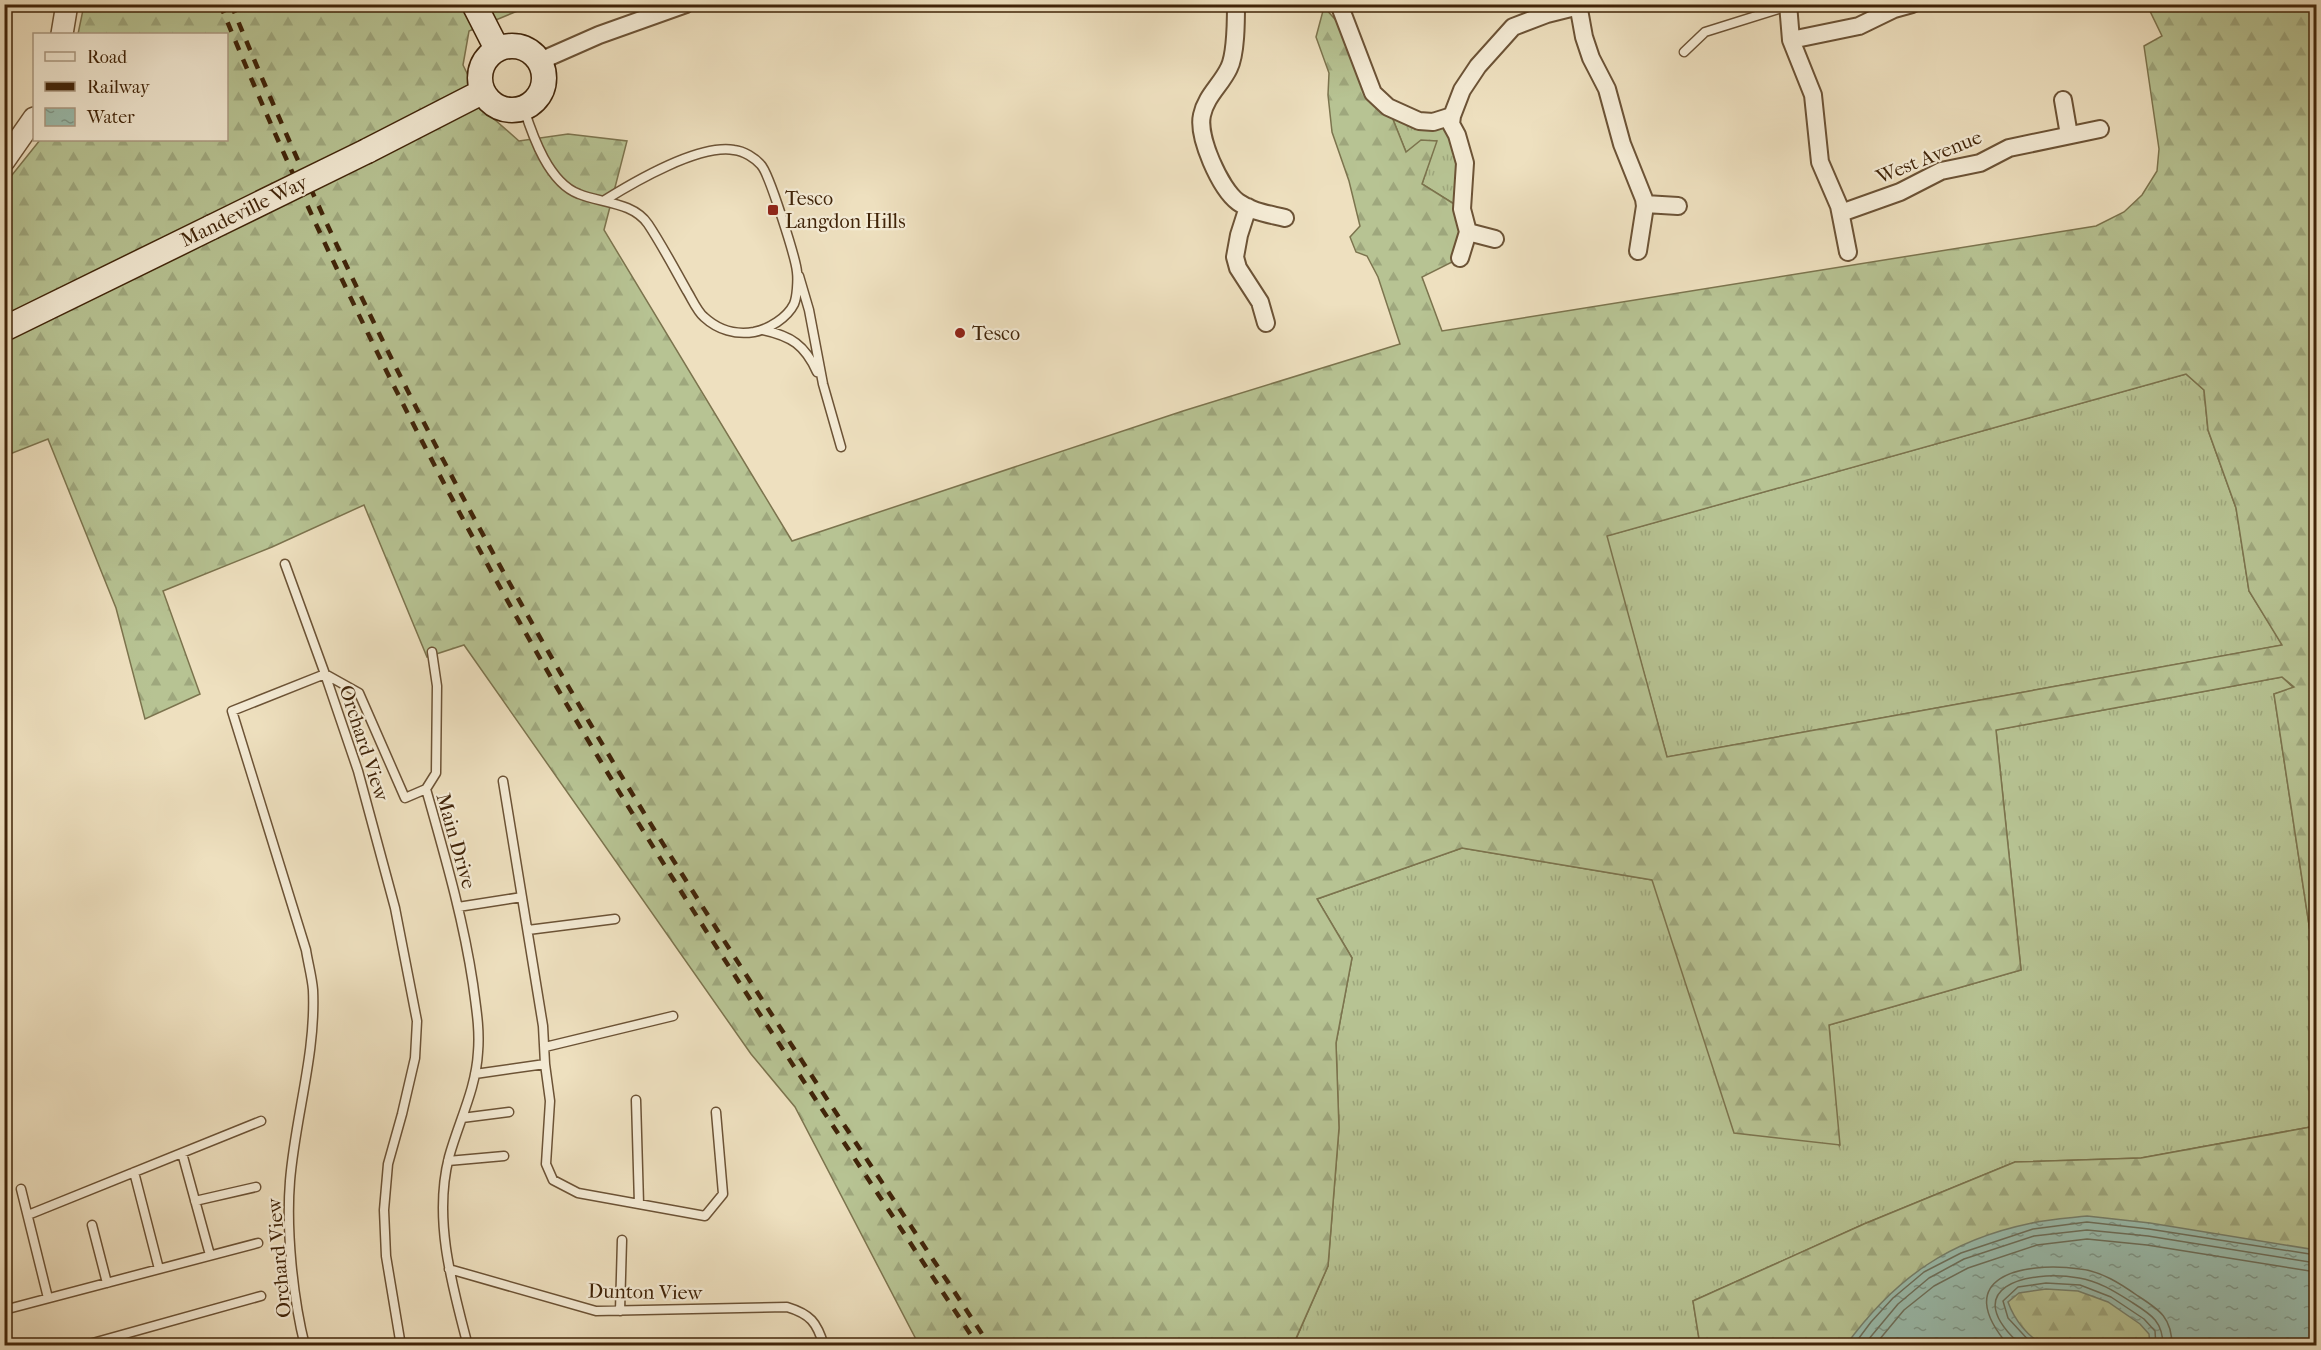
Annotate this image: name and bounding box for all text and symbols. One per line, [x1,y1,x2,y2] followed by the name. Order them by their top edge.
[33,33,228,141] legend
[87,47,127,68] text: Road
[87,77,151,98] text: Railway
[86,107,135,128] text: Water
[1872,125,1985,189] street label: West Avenue
[177,170,313,252] street label: Mandeville Way
[785,187,906,233] place label: Tesco Langdon Hills
[766,203,780,217] marker: Tesco Langdon Hills
[972,322,1020,345] place label: Tesco
[953,326,967,340] marker: Tesco
[334,682,394,805] street label: Orchard View
[431,791,481,891] street label: Main Drive
[262,1196,296,1319] street label: Orchard View
[588,1280,703,1305] street label: Dunton View

